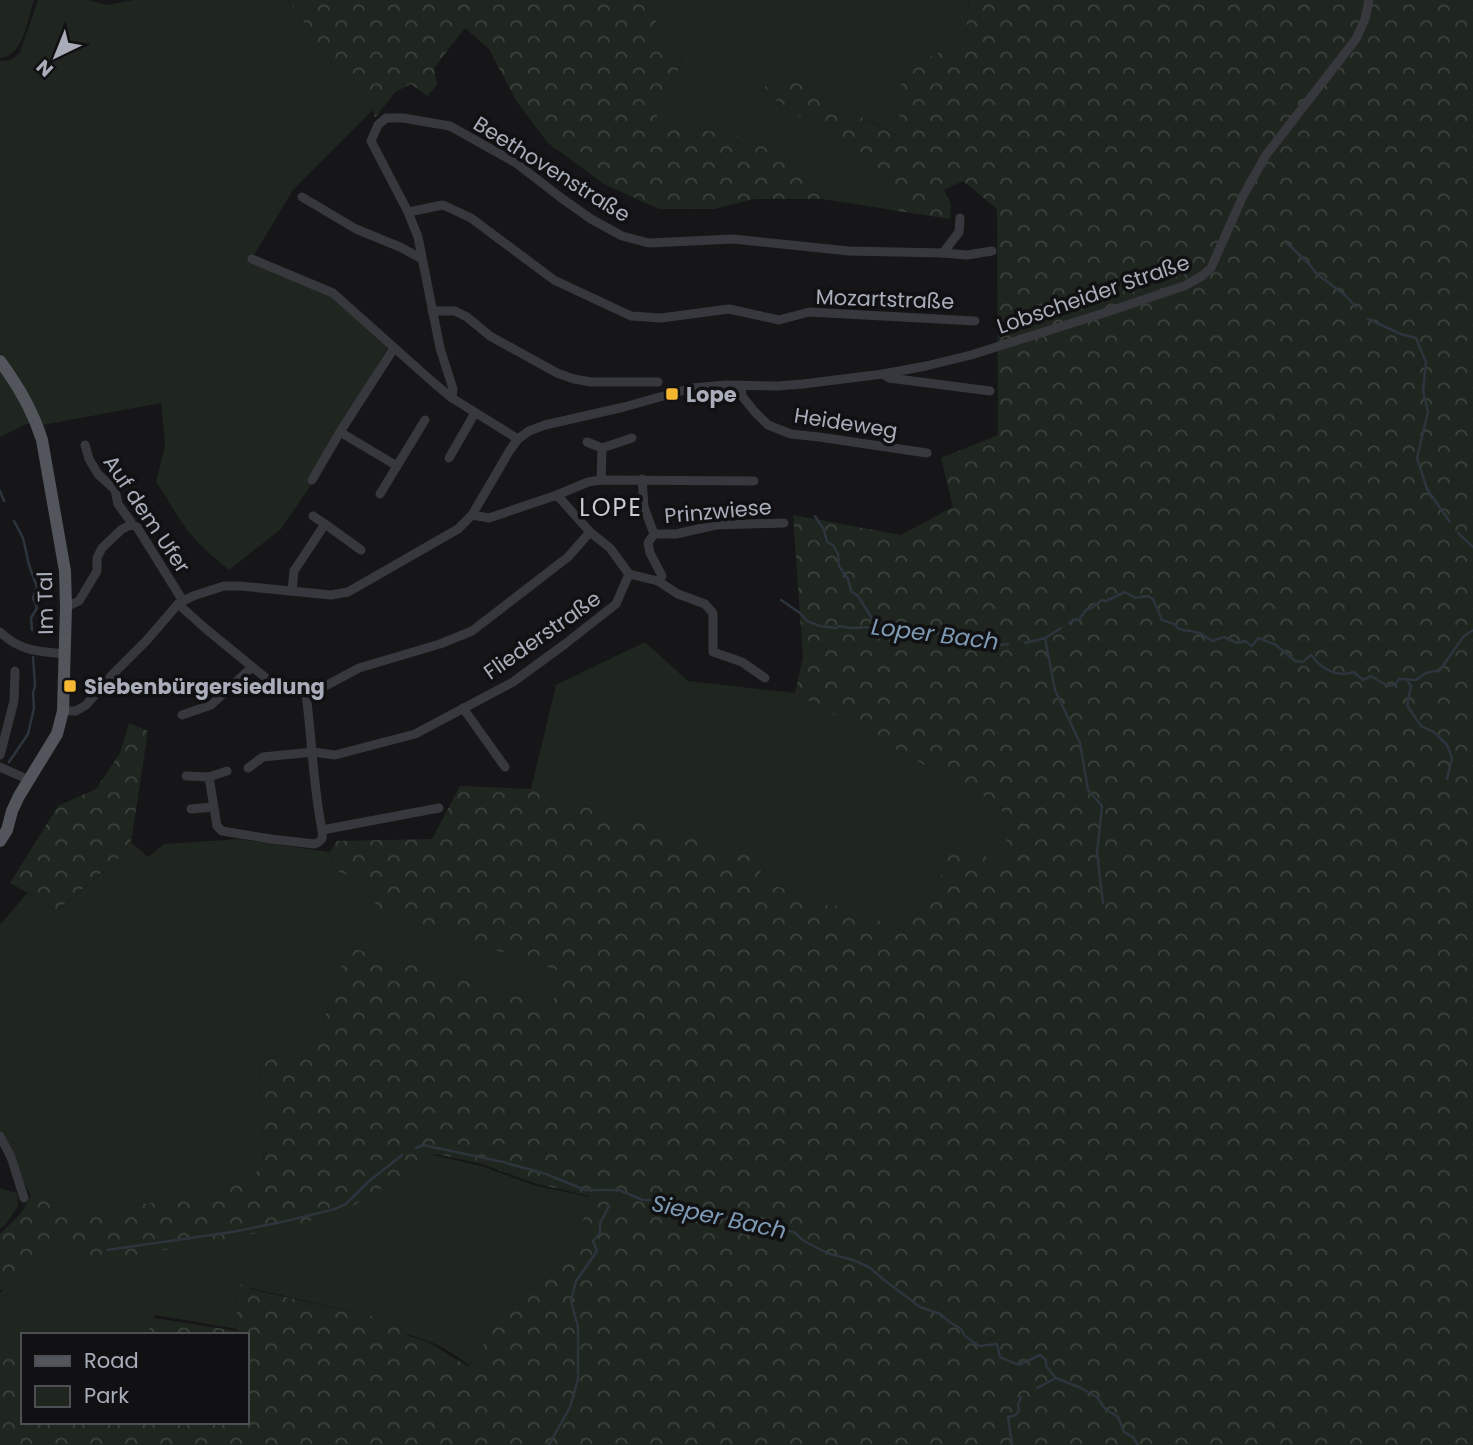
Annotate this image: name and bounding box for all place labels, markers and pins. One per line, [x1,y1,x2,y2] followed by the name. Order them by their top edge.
[686,380,737,409] place label: Lope
[664,386,680,402] marker: Lope
[84,672,325,701] place label: Siebenbürgersiedlung
[62,678,78,694] marker: Siebenbürgersiedlung

